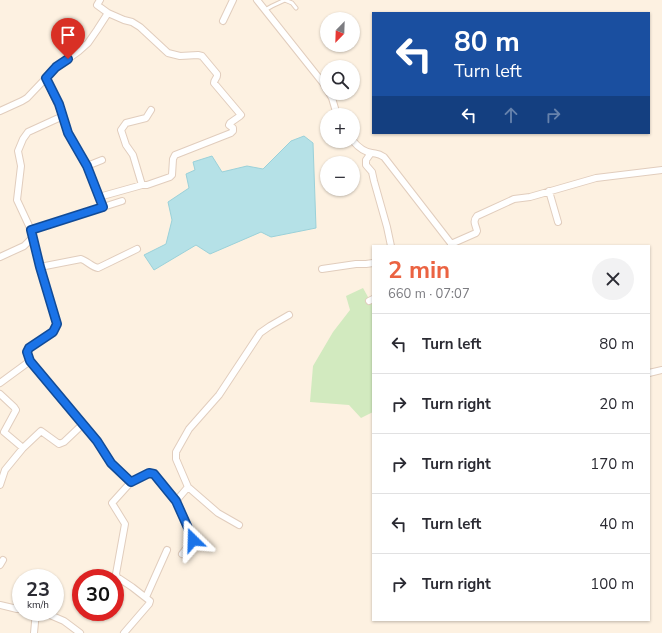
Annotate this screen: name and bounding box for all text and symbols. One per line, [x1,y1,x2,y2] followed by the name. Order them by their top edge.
[320,12,360,52] north arrow
[320,12,360,196] map controls
[51,18,85,59] pin
[454,23,520,61] text: 80 m
[57,24,79,46] icon: arrive
[388,28,440,80] icon: left
[454,59,522,83] text: Turn left
[320,60,360,100] button: search
[458,104,480,126] icon: left
[500,104,522,126] icon: ahead
[542,104,564,126] icon: right
[320,108,360,148] button: +
[320,156,360,196] button: −
[388,254,450,286] text: 2 min
[592,258,634,300] button: close
[388,285,470,303] text: 660 m · 07:07
[388,333,410,355] icon: left
[422,334,481,354] text: Turn left
[599,334,634,354] text: 80 m
[388,393,410,415] icon: right
[422,394,491,414] text: Turn right
[599,394,634,414] text: 20 m
[388,453,410,475] icon: right
[422,454,491,474] text: Turn right
[590,454,634,474] text: 170 m
[388,513,410,535] icon: left
[422,514,481,534] text: Turn left
[599,514,634,534] text: 40 m
[172,519,214,561] position arrow
[72,569,124,621] speed limit sign: 30
[388,573,410,595] icon: right
[422,574,491,594] text: Turn right
[590,574,634,594] text: 100 m
[26,576,50,603] text: 23
[27,598,49,612] text: km/h

